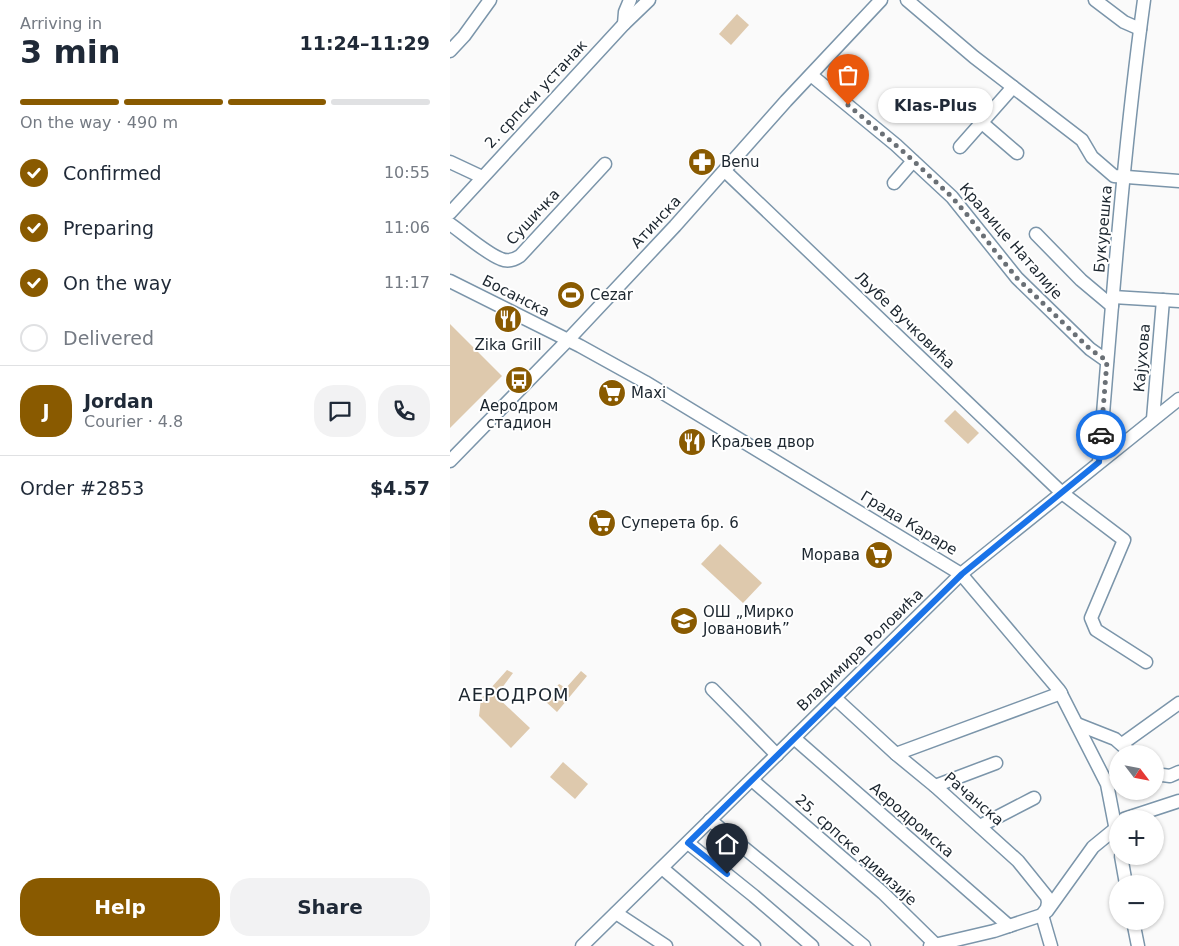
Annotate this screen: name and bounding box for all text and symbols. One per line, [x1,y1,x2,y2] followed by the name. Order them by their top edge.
[20,14,102,33] text: Arriving in
[300,32,430,54] text: 11:24–11:29
[20,33,121,71] text: 3 min
[481,36,591,152] street label: 2. српски устанак
[827,54,869,105] pin
[834,61,862,89] icon: bag
[878,88,993,122] callout: Klas-Plus
[894,96,977,115] text: Klas-Plus
[20,113,178,132] text: On the way · 490 m
[687,147,717,177] pharmacy icon: Benu
[721,153,760,171] place label: Benu
[20,159,48,187] icon: check
[63,162,162,184] text: Confirmed
[384,163,430,182] text: 10:55
[956,179,1066,303] street label: Краљице Наталије
[1090,184,1116,274] street label: Букурешка
[503,185,563,249] street label: Сушичка
[627,192,685,252] street label: Атинска
[20,214,48,242] icon: check
[63,217,154,239] text: Preparing
[384,218,430,237] text: 11:06
[851,268,959,372] street label: Љубе Вучковића
[20,269,48,297] icon: check
[479,271,553,321] street label: Босанска
[63,272,172,294] text: On the way
[384,273,430,292] text: 11:17
[556,280,586,310] sports icon: Cezar
[590,286,634,304] place label: Cezar
[493,304,523,334] restaurant icon: Zika Grill
[1130,323,1154,393] street label: Кајухова
[63,327,154,349] text: Delivered
[474,336,542,354] place label: Zika Grill
[504,365,534,395] bus stop icon: Аеродром стадион
[597,378,627,408] supermarket icon: Maxi
[631,384,666,402] place label: Maxi
[314,385,366,437] button: chat
[378,385,430,437] button: phone
[84,390,153,412] text: Jordan
[480,397,558,432] place label: Аеродром стадион
[42,400,50,422] text: J
[1076,410,1126,460] courier
[84,412,183,431] text: Courier · 4.8
[1087,421,1115,449] icon: car
[677,427,707,457] restaurant icon: Краљев двор
[711,433,815,451] place label: Краљев двор
[20,477,144,499] text: Order #2853
[370,477,430,499] text: $4.57
[857,487,961,559] street label: Града Караре
[587,508,617,538] supermarket icon: Суперета бр. 6
[621,514,739,532] place label: Суперета бр. 6
[864,540,894,570] supermarket icon: Морава
[801,546,860,564] place label: Морава
[793,585,927,715] street label: Владимира Роловића
[702,603,794,638] place label: ОШ „Мирко Јовановић”
[669,606,699,636] school or university icon: ОШ „Мирко Јовановић”
[458,684,570,705] district label: АЕРОДРОМ
[1109,745,1164,800] north arrow
[1109,745,1164,930] map controls
[941,768,1007,830] street label: Рачанска
[866,779,958,861] street label: Аеродромска
[792,791,920,909] street label: 25. српске дивизије
[1109,810,1164,865] button: +
[706,823,748,874] pin
[713,830,741,858] icon: home
[1109,875,1164,930] button: −
[20,878,220,936] button: Help
[230,878,430,936] button: Share

